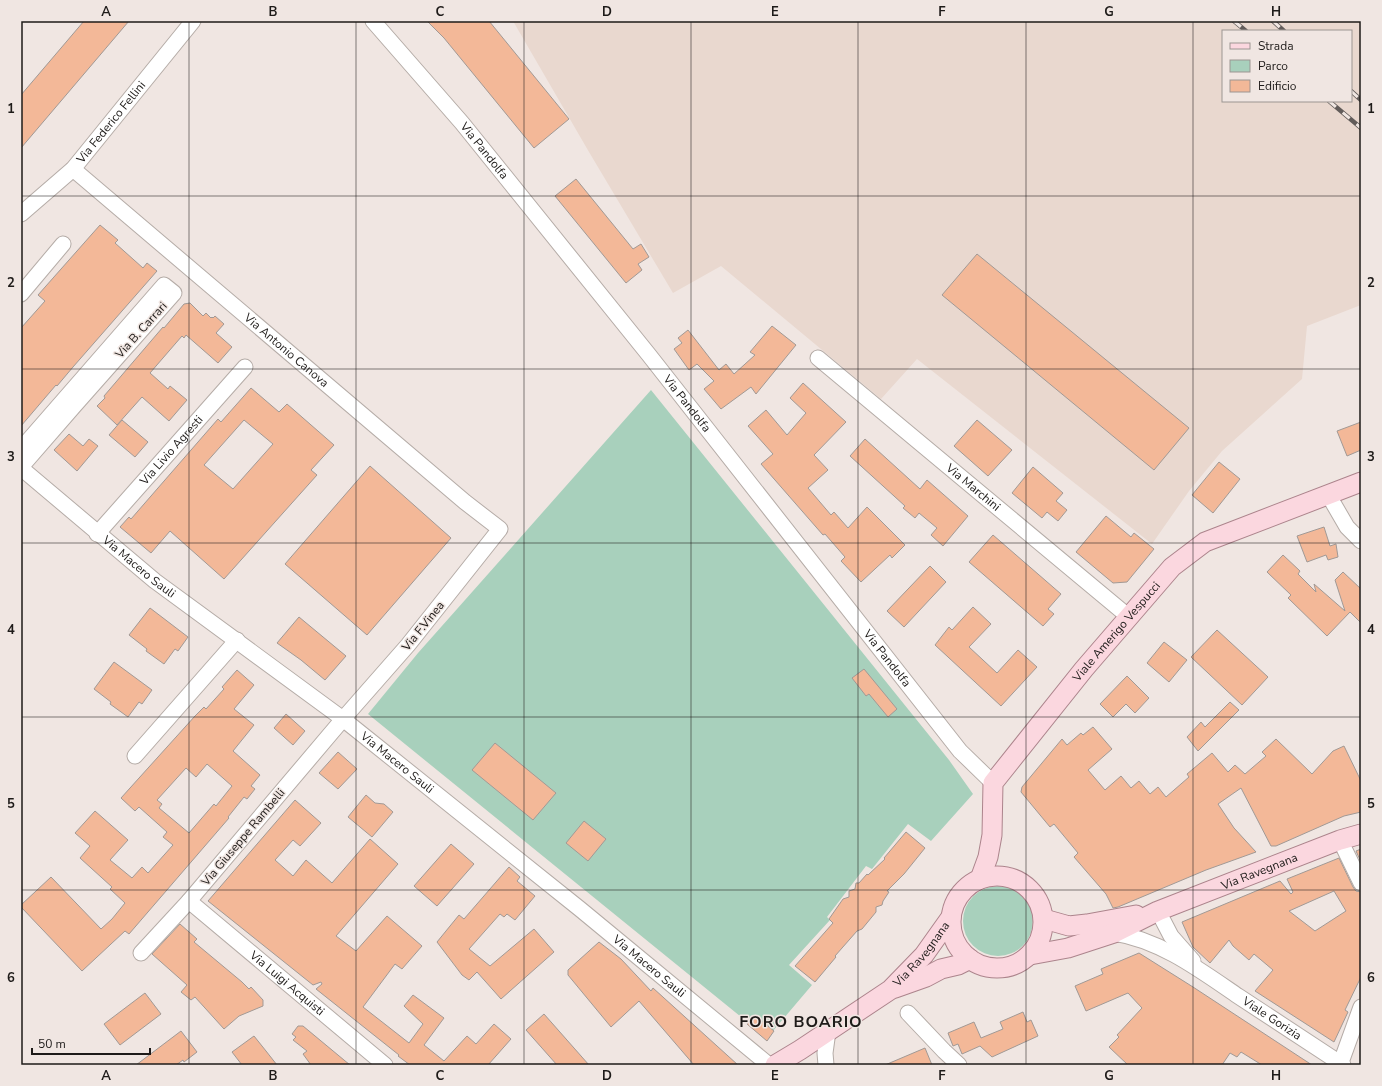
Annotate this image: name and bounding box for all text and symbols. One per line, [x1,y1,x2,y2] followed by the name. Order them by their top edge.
[101,3,111,21] text: A
[269,3,278,21] text: B
[436,3,445,21] text: C
[602,3,612,21] text: D
[771,3,779,21] text: E
[938,3,946,21] text: F
[1104,3,1114,21] text: G
[1271,3,1281,21] text: H
[1222,30,1352,102] legend
[1258,38,1294,54] text: Strada
[1258,58,1288,74] text: Parco
[72,78,149,167] street label: Via Federico Fellini
[1258,78,1297,94] text: Edificio
[7,100,15,118] text: 1
[1367,100,1375,118] text: 1
[456,118,512,182] street label: Via Pandolfa
[7,274,15,292] text: 2
[1367,274,1375,292] text: 2
[111,298,171,362] street label: Via B. Carrari
[240,309,332,391] street label: Via Antonio Canova
[659,371,715,435] street label: Via Pandolfa
[136,412,206,489] street label: Via Livio Agresti
[7,448,15,466] text: 3
[1367,448,1375,466] text: 3
[942,459,1004,515] street label: Via Marchini
[98,532,179,601] street label: Via Macero Sauli
[1068,578,1164,686] street label: Viale Amerigo Vespucci
[397,598,448,655] street label: Via F.Vinea
[7,621,15,639] text: 4
[1367,621,1375,639] text: 4
[859,626,915,690] street label: Via Pandolfa
[356,727,437,797] street label: Via Macero Sauli
[197,785,288,890] street label: Via Giuseppe Rambelli
[7,795,15,813] text: 5
[1367,795,1375,813] text: 5
[1218,849,1300,894] street label: Via Ravegnana
[889,918,953,991] street label: Via Ravegnana
[609,931,689,1001] street label: Via Macero Sauli
[246,947,328,1019] street label: Via Luigi Acquisti
[7,969,15,987] text: 6
[1367,969,1375,987] text: 6
[1238,993,1305,1044] street label: Viale Gorizia
[739,1011,863,1033] district label: FORO BOARIO
[32,1030,150,1056] scale bar
[38,1036,66,1052] text: 50 m
[101,1067,111,1085] text: A
[269,1067,278,1085] text: B
[436,1067,445,1085] text: C
[602,1067,612,1085] text: D
[771,1067,779,1085] text: E
[938,1067,946,1085] text: F
[1104,1067,1114,1085] text: G
[1271,1067,1281,1085] text: H

